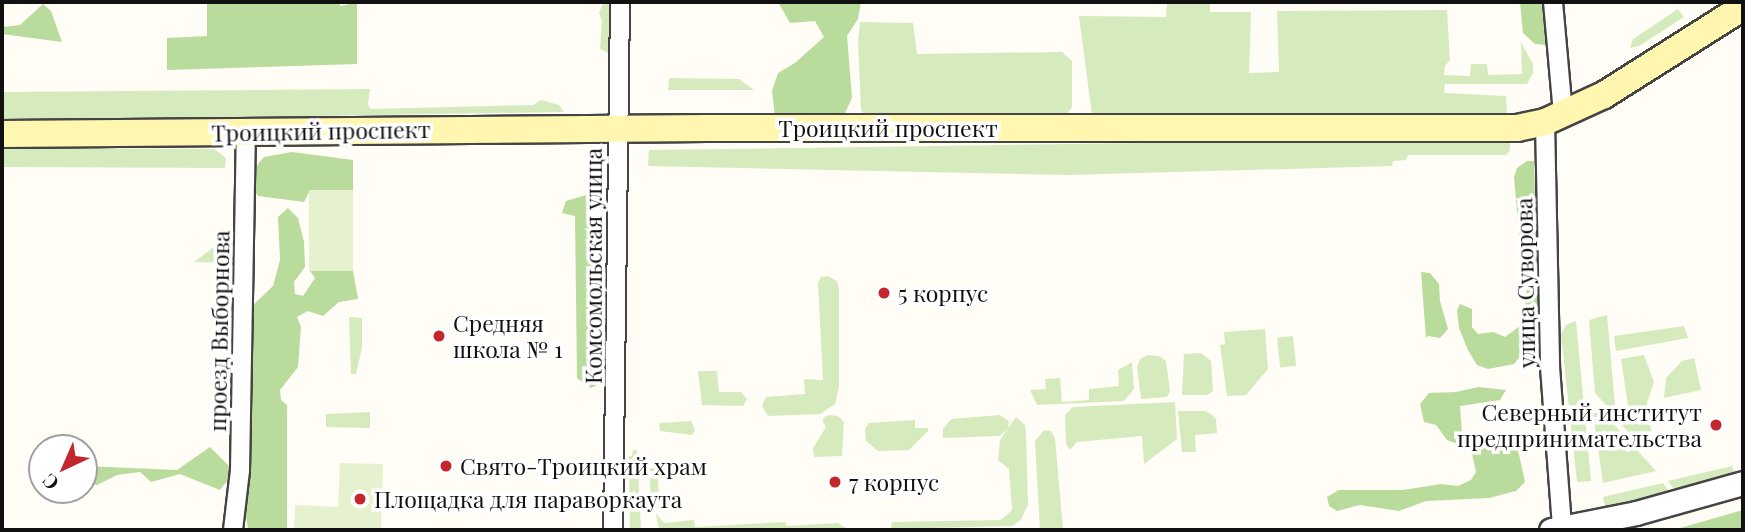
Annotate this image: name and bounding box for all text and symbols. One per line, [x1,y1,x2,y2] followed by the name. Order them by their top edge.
[778,114,998,142] street label: Троицкий проспект
[211,115,431,147] street label: Троицкий проспект
[579,148,607,384] street label: Комсомольская улица
[1510,198,1540,368] street label: улица Суворова
[203,230,235,432] street label: проезд Выборнова
[898,279,989,307] place label: 5 корпус
[876,285,892,301] marker: 5 корпус
[453,309,563,363] place label: Средняя школа № 1
[431,328,447,344] marker: Средняя школа № 1
[1457,398,1702,452] place label: Северный институт предпринимательства
[1708,417,1724,433] marker: Северный институт предпринимательства
[28,434,98,504] north arrow
[460,452,707,480] place label: Свято-Троицкий храм
[438,458,454,474] marker: Свято-Троицкий храм
[849,468,939,496] place label: 7 корпус
[36,469,64,497] text: С
[827,474,843,490] marker: 7 корпус
[374,485,682,513] place label: Площадка для параворкаута
[352,491,368,507] marker: Площадка для параворкаута

